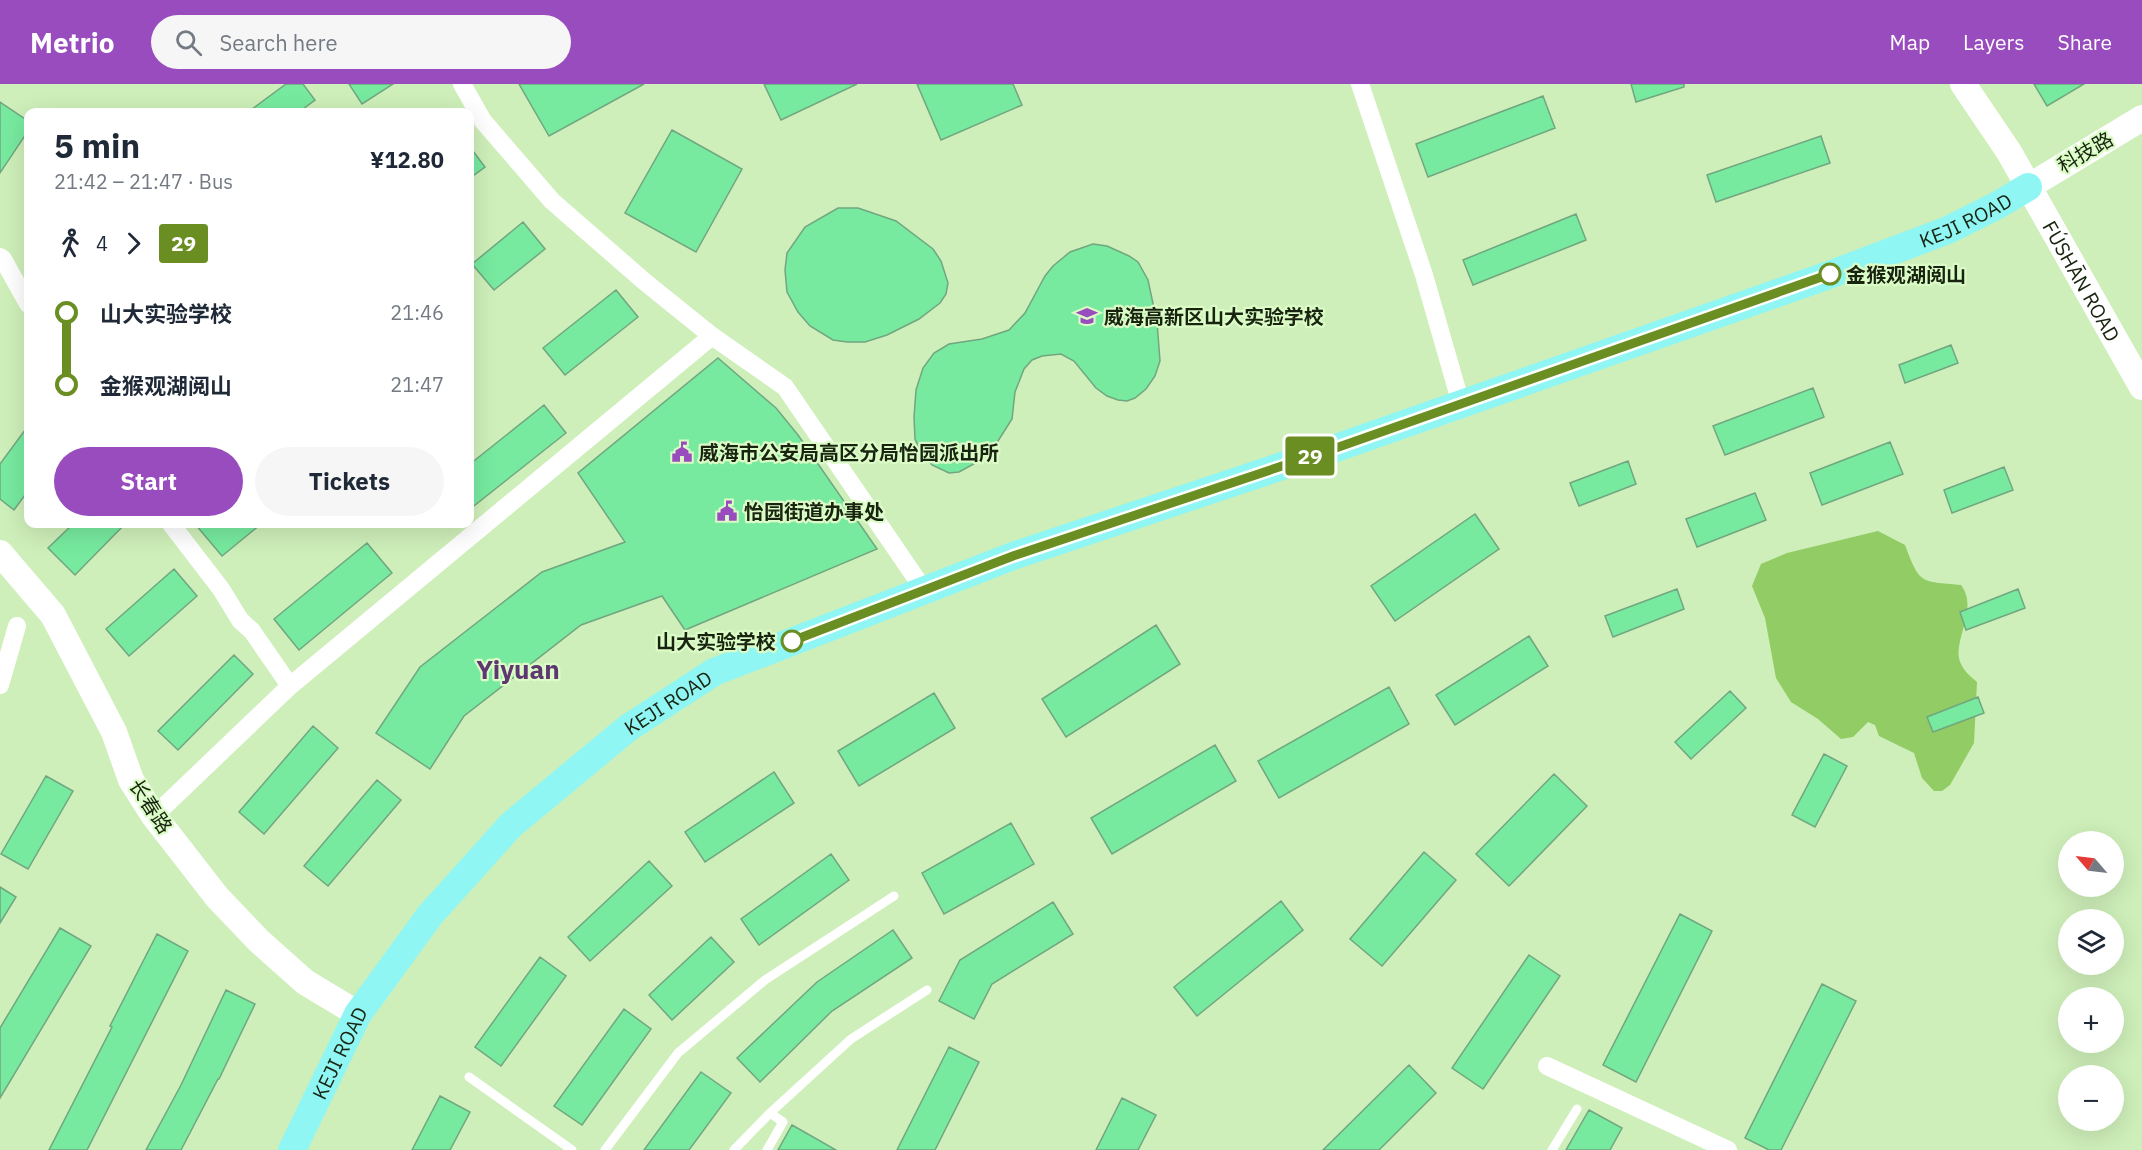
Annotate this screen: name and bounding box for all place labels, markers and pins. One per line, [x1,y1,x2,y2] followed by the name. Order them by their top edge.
[1846,261,1966,288] place label: 金猴观湖阅山
[1819,263,1841,285] marker: 金猴观湖阅山
[1104,303,1324,330] place label: 威海高新区山大实验学校
[1075,304,1099,328] school or university icon: 威海高新区山大实验学校
[699,439,999,466] place label: 威海市公安局高区分局怡园派出所
[670,440,694,464] public building icon: 威海市公安局高区分局怡园派出所
[744,498,884,525] place label: 怡园街道办事处
[715,499,739,523] public building icon: 怡园街道办事处
[656,628,776,655] place label: 山大实验学校
[781,630,803,652] marker: 山大实验学校

